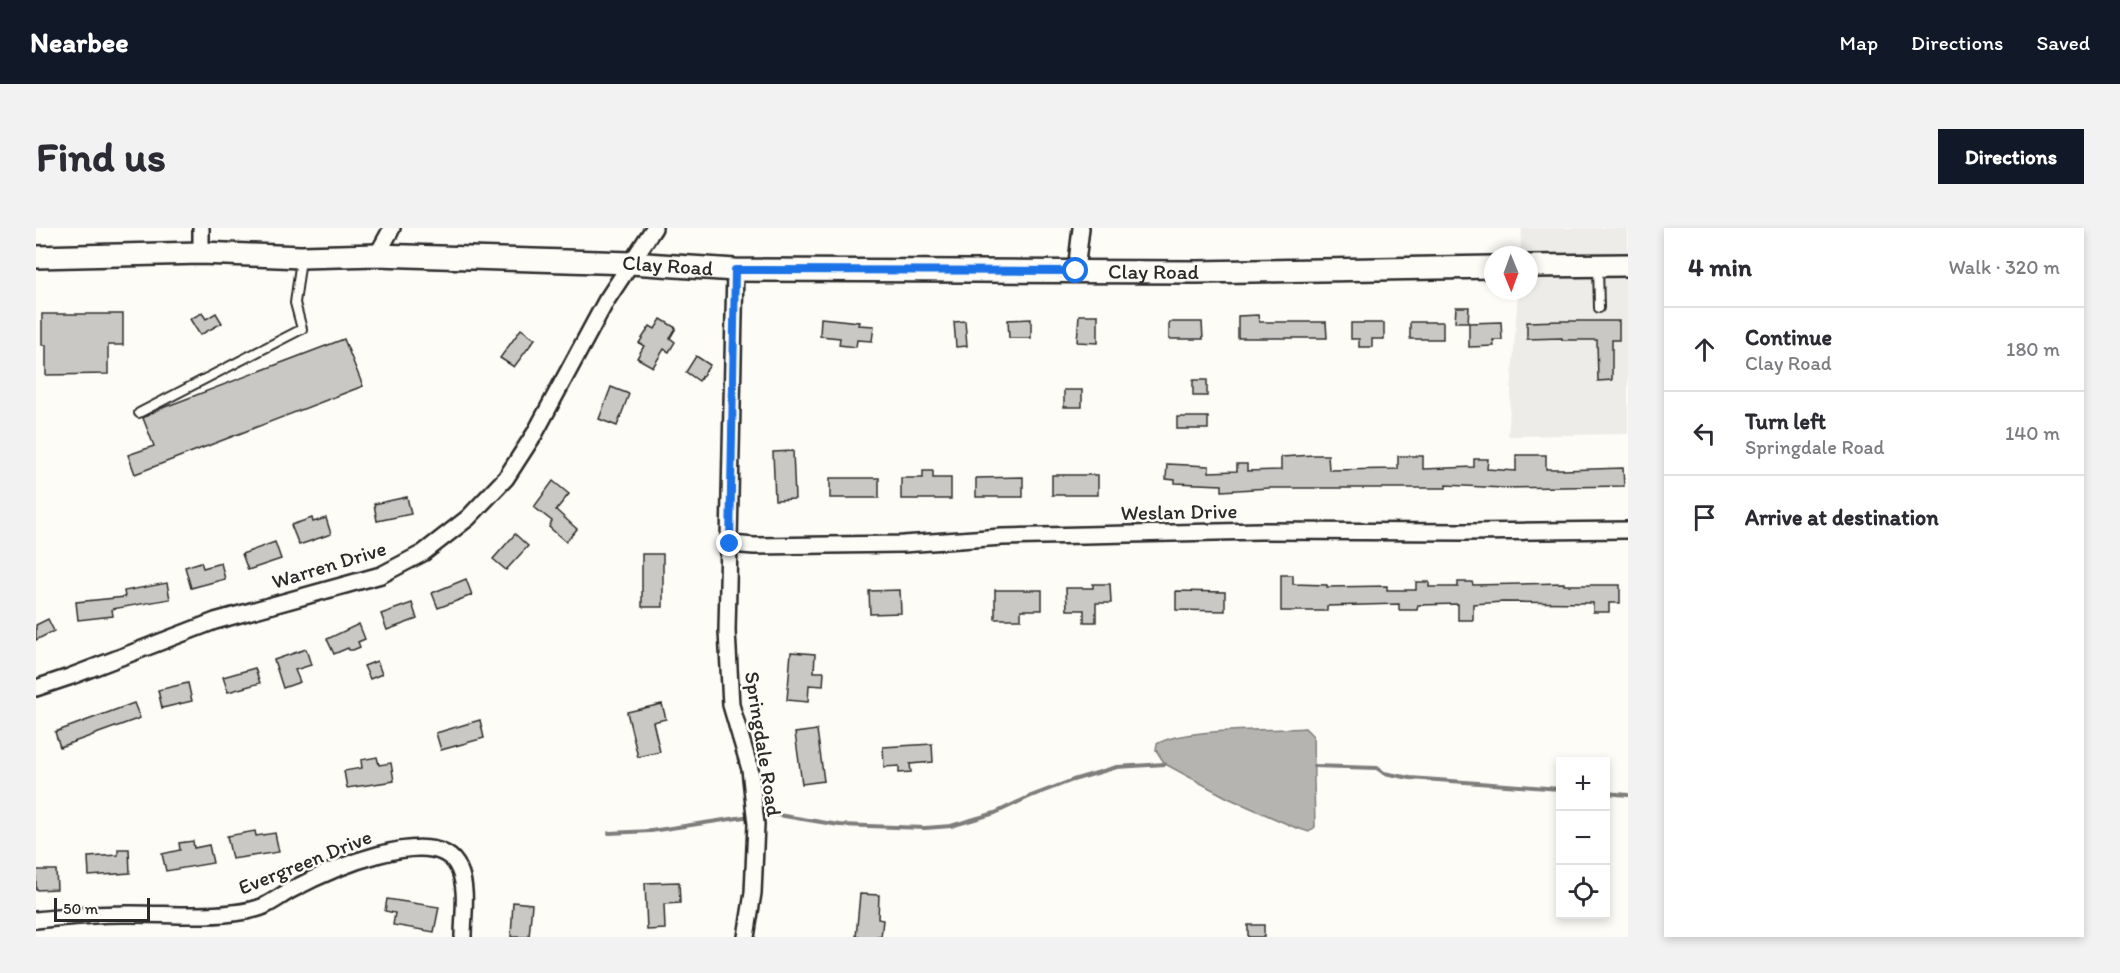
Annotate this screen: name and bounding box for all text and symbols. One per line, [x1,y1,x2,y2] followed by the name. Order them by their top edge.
[30,25,129,59] text: Nearbee
[1840,30,1878,55] text: Map
[1911,30,2003,55] text: Directions
[2036,30,2090,55] text: Saved
[1938,129,2084,184] button: Directions
[36,131,166,182] text: Find us
[1484,246,1538,300] north arrow
[622,250,714,281] street label: Clay Road
[1688,251,1752,283] text: 4 min
[1948,255,2060,279] text: Walk · 320 m
[1062,257,1088,283] route start
[1108,259,1200,284] street label: Clay Road
[1745,324,1832,351] text: Continue
[1688,333,1721,366] icon: ahead
[2006,337,2060,361] text: 180 m
[1745,351,1832,375] text: Clay Road
[1745,408,1826,435] text: Turn left
[1688,417,1721,450] icon: left
[2005,421,2060,445] text: 140 m
[1745,435,1885,459] text: Springdale Road
[1120,498,1238,525] street label: Weslan Drive
[1688,501,1721,534] icon: arrive
[1745,504,1939,531] text: Arrive at destination
[716,530,742,556] route end
[269,535,389,594] street label: Warren Drive
[740,670,787,819] street label: Springdale Road
[1556,757,1610,919] map controls
[1556,757,1610,811] button: +
[1556,811,1610,865] button: −
[235,823,375,900] street label: Evergreen Drive
[1556,865,1610,919] button: locate
[54,895,150,922] scale bar
[63,899,98,918] text: 50 m

